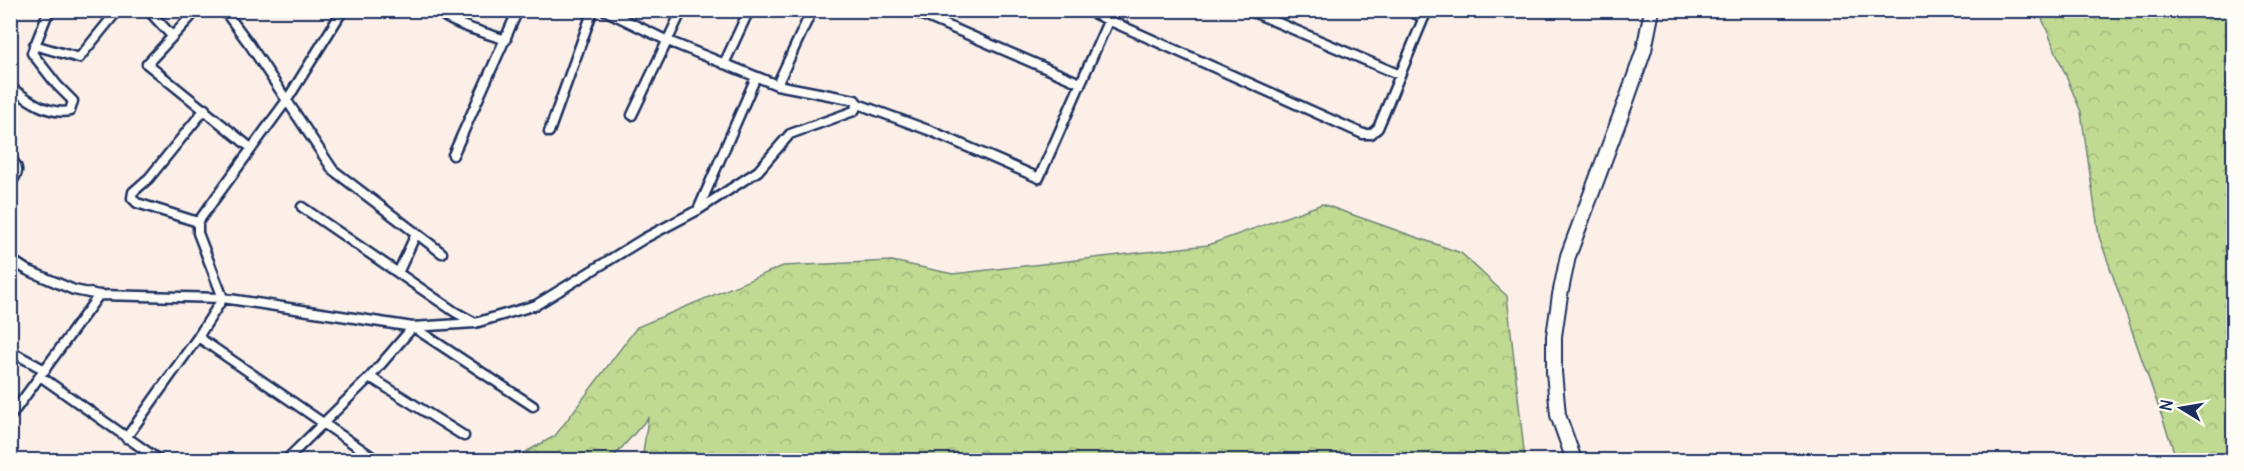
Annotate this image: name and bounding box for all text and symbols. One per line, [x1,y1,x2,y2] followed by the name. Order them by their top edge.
[2151,378,2211,438] north arrow
[2155,398,2177,412] text: N

